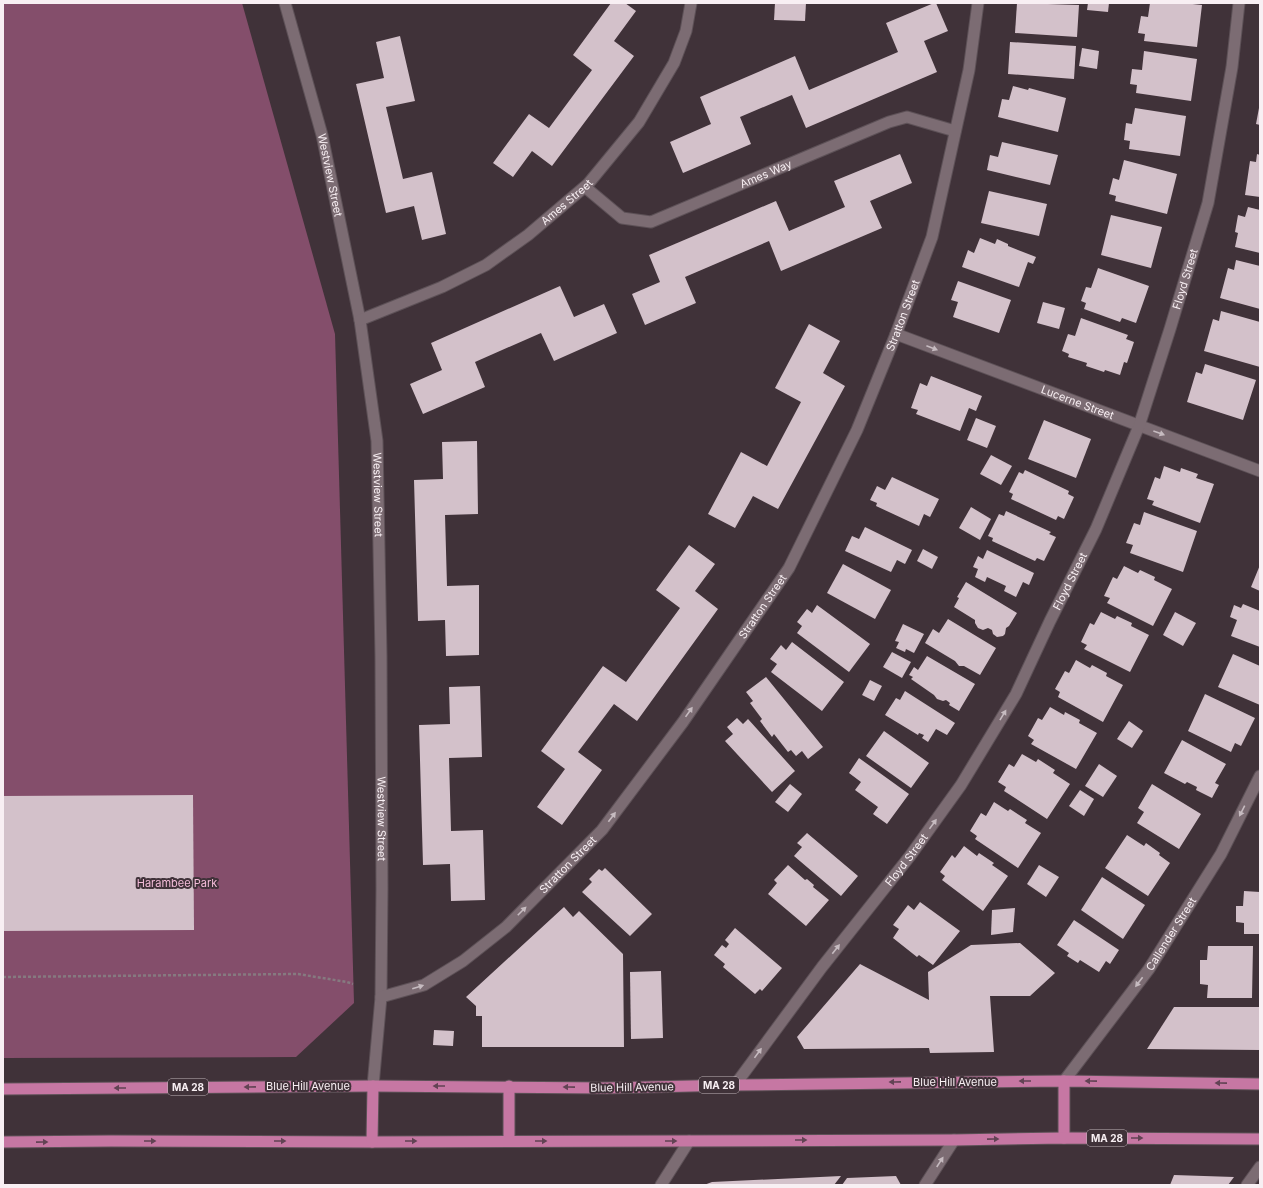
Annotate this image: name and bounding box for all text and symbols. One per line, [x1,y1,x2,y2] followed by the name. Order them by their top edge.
[315,132,346,218] street label: Westview Street
[738,157,794,191] street label: Ames Way
[538,176,596,228] street label: Ames Street
[1169,247,1201,311] street label: Floyd Street
[883,277,923,353] street label: Stratton Street
[927,345,939,351] one-way arrow
[1039,382,1116,423] street label: Lucerne Street
[1153,431,1165,437] one-way arrow
[370,452,386,538] street label: Westview Street
[1050,550,1090,612] street label: Floyd Street
[735,571,790,641] street label: Stratton Street
[685,707,693,717] one-way arrow
[1000,709,1007,721] one-way arrow
[375,776,389,862] street label: Westview Street
[1239,805,1246,816] one-way arrow
[608,811,616,822] one-way arrow
[929,819,937,829] one-way arrow
[882,830,931,889] street label: Floyd Street
[536,833,599,896] street label: Stratton Street
[137,876,217,890] park label: Harambee Park
[1143,894,1199,973] street label: Callender Street
[517,906,527,916] one-way arrow
[832,944,841,955] one-way arrow
[1135,976,1144,987] one-way arrow
[412,984,424,990] one-way arrow
[754,1048,763,1059] one-way arrow
[913,1075,997,1089] street label: Blue Hill Avenue
[699,1077,739,1093] road number: MA 28
[1018,1078,1031,1084] one-way arrow
[1084,1078,1097,1084] one-way arrow
[168,1079,208,1095] road number: MA 28
[266,1079,350,1093] street label: Blue Hill Avenue
[590,1079,674,1095] street label: Blue Hill Avenue
[888,1079,901,1085] one-way arrow
[1214,1080,1227,1086] one-way arrow
[432,1083,445,1089] one-way arrow
[243,1084,256,1090] one-way arrow
[562,1084,575,1090] one-way arrow
[113,1085,126,1091] one-way arrow
[1087,1130,1127,1146] road number: MA 28
[1131,1135,1144,1141] one-way arrow
[987,1136,1000,1142] one-way arrow
[795,1137,808,1143] one-way arrow
[36,1138,48,1145] one-way arrow
[144,1138,157,1144] one-way arrow
[274,1138,287,1144] one-way arrow
[405,1138,418,1144] one-way arrow
[535,1138,548,1144] one-way arrow
[665,1138,678,1144] one-way arrow
[936,1157,944,1168] one-way arrow

